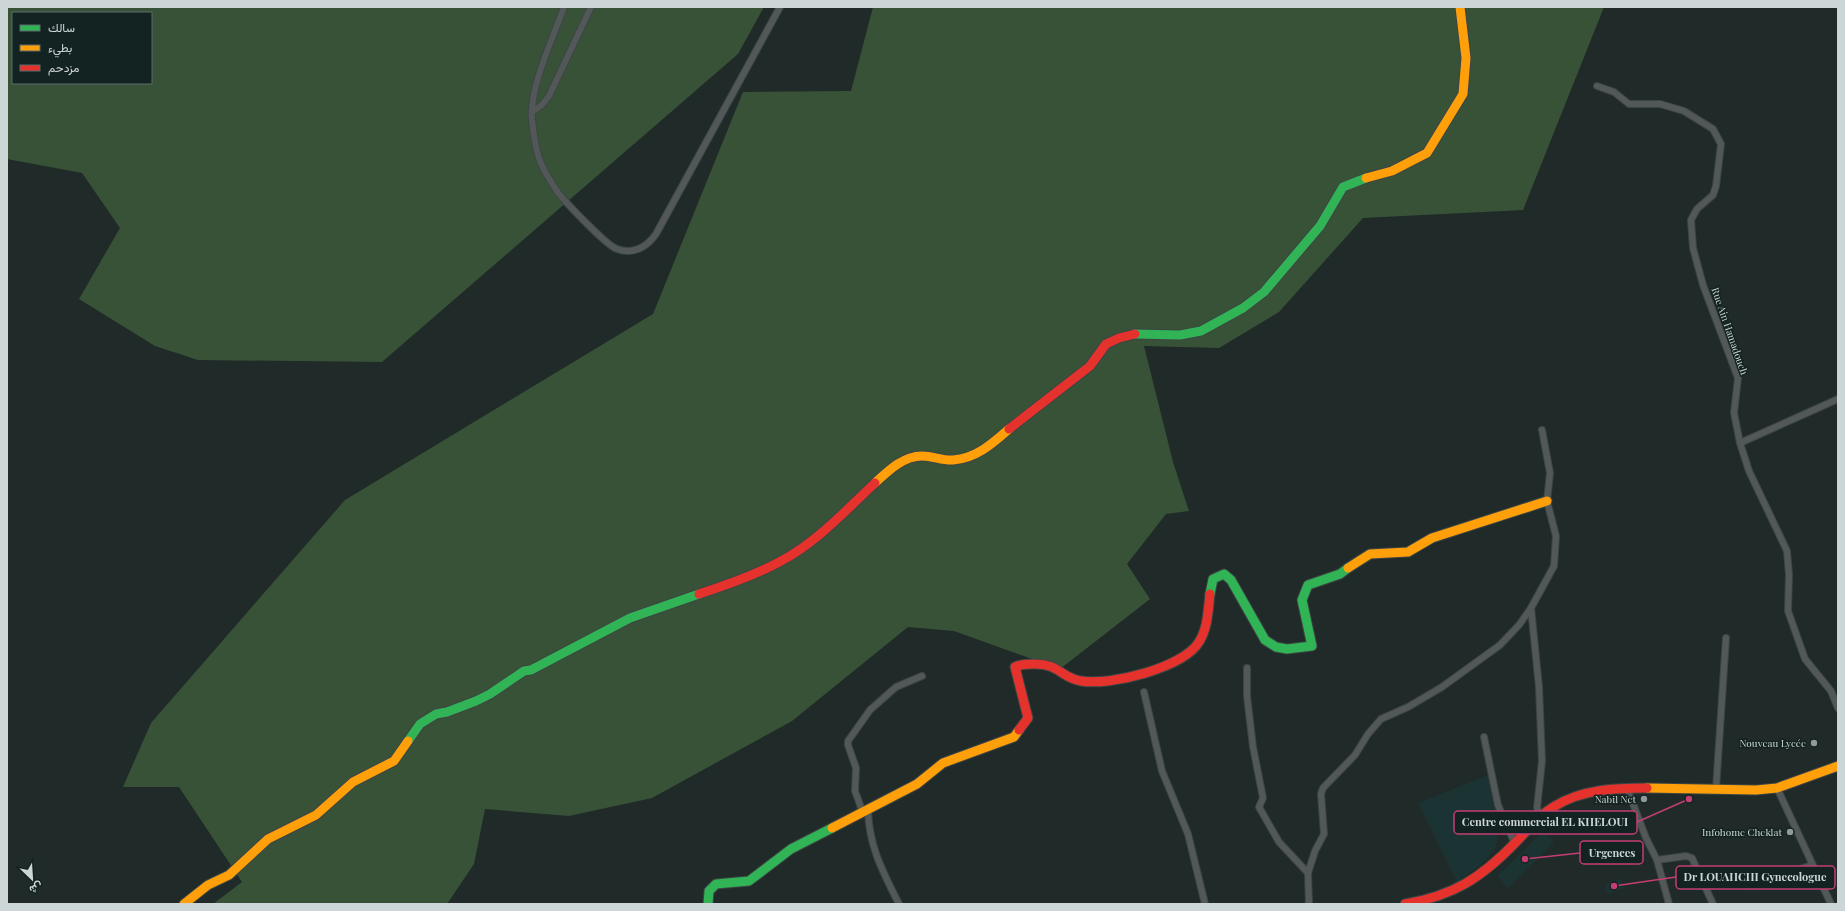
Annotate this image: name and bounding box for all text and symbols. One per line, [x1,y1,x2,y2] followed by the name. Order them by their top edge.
[12,12,152,84] legend
[48,19,75,35] text: سالك
[48,39,72,58] text: بطيء
[48,59,79,76] text: مزدحم
[1709,286,1752,377] street label: Rue Ain Hamadouch
[1739,736,1806,750] place label: Nouveau Lycée
[1809,738,1819,748] marker: Nouveau Lycée
[1595,792,1636,806] place label: Nabil Net
[1639,794,1649,804] marker: Nabil Net
[1454,811,1637,834] callout: Centre commercial EL KHELOUI
[1462,814,1628,829] text: Centre commercial EL KHELOUI
[1702,825,1782,839] place label: Infohome Cheklat
[1785,827,1795,837] marker: Infohome Cheklat
[1580,841,1643,864] callout: Urgences
[1589,845,1635,860] text: Urgences
[12,859,52,899] north arrow
[1676,866,1835,889] callout: Dr LOUAHCHI Gynecologue
[1683,869,1827,884] text: Dr LOUAHCHI Gynecologue
[27,879,46,898] text: ش

